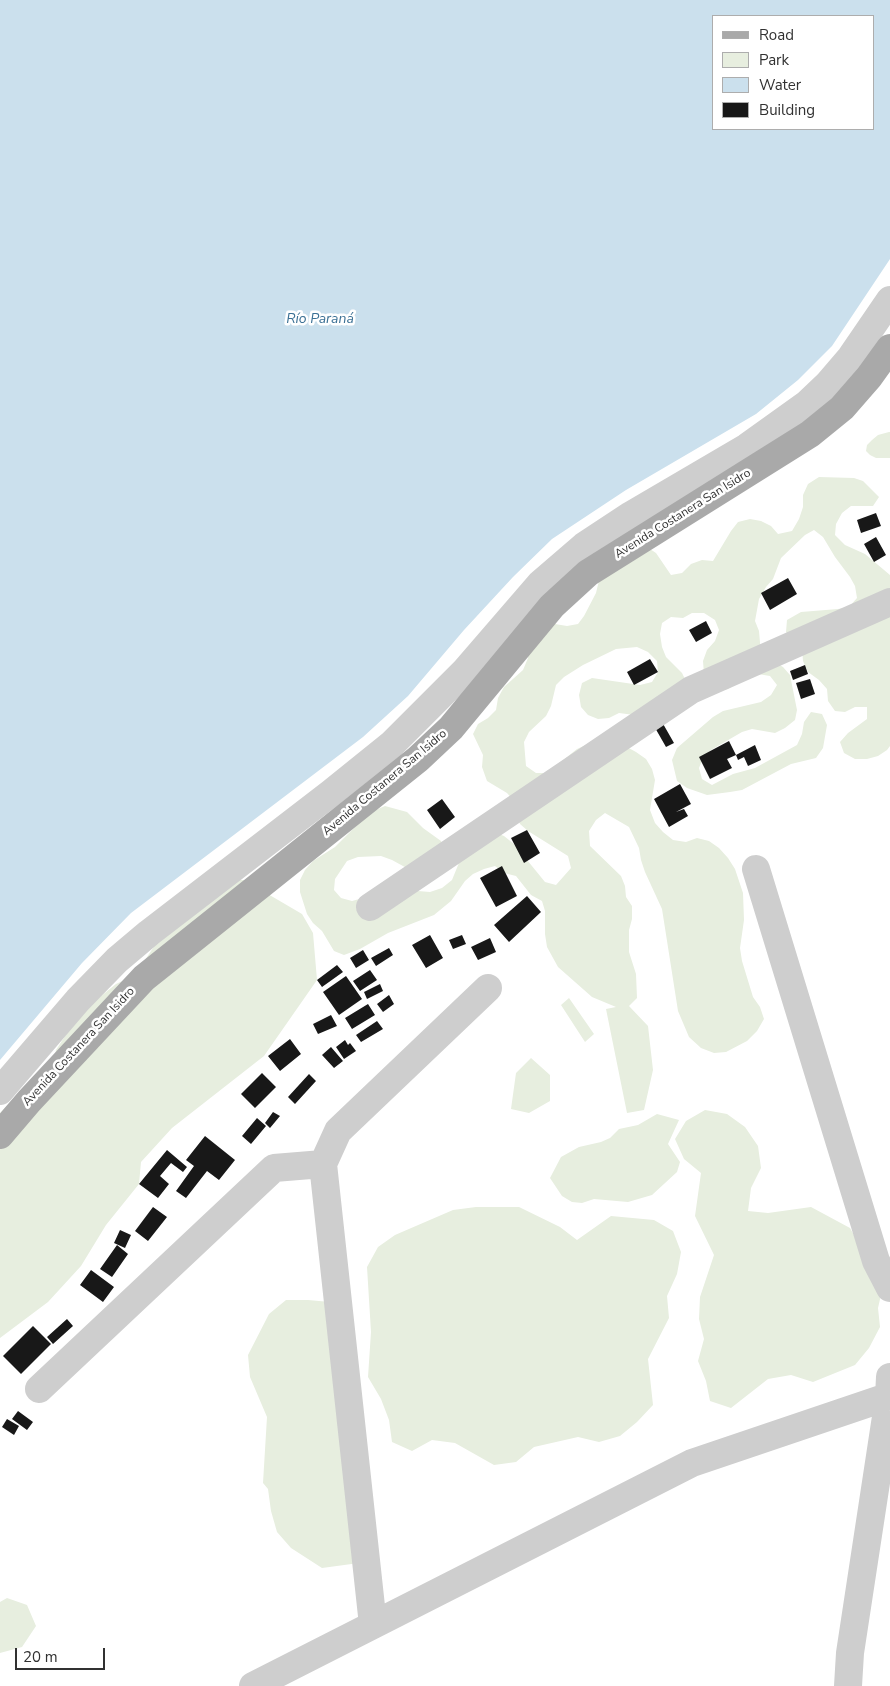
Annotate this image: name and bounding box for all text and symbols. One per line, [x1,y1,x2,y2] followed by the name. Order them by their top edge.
[712,15,875,130] legend
[759,25,794,45] text: Road
[759,50,789,70] text: Park
[759,75,801,95] text: Water
[759,100,815,120] text: Building
[286,312,354,328] water label: Río Paraná
[612,466,754,562] street label: Avenida Costanera San Isidro
[320,727,450,839] street label: Avenida Costanera San Isidro
[20,984,138,1110] street label: Avenida Costanera San Isidro
[18,1638,108,1670] scale bar
[23,1647,58,1667] text: 20 m

